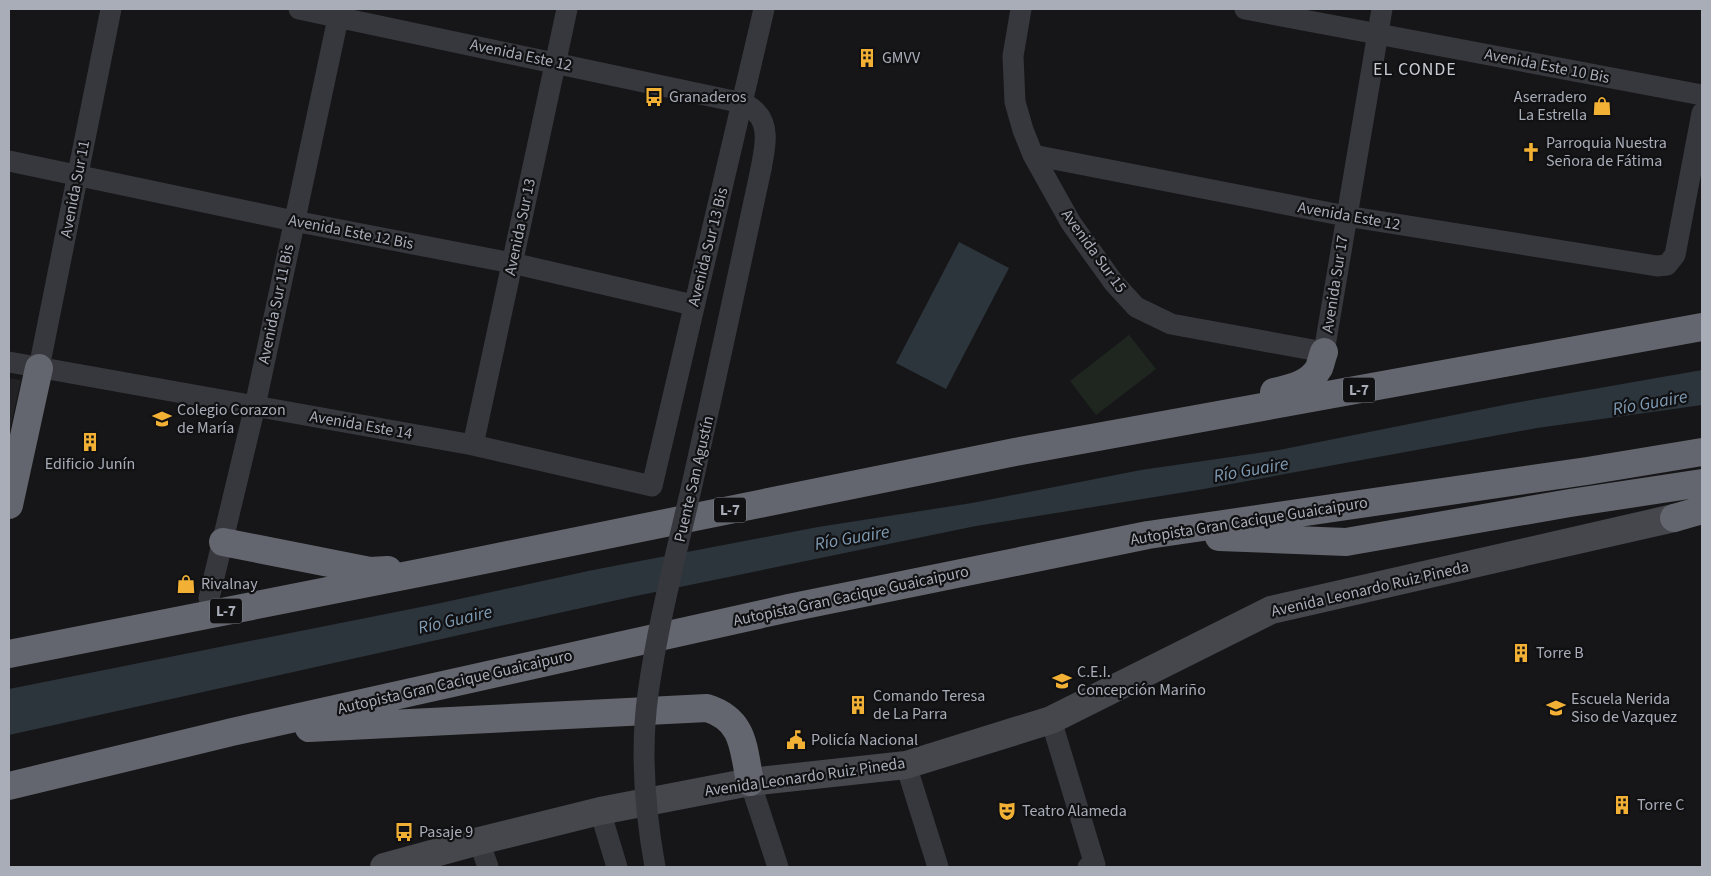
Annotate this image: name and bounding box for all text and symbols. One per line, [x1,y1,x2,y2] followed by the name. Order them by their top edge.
[468,33,574,77] street label: Avenida Este 12
[1483,43,1612,89] street label: Avenida Este 10 Bis
[856,47,878,69] building icon: GMVV
[882,47,921,69] place label: GMVV
[1373,57,1457,82] district label: EL CONDE
[643,86,665,108] bus stop icon: Granaderos
[669,86,747,108] place label: Granaderos
[1514,86,1587,126] place label: Aserradero La Estrella
[1591,95,1613,117] shop icon: Aserradero La Estrella
[1546,132,1667,172] place label: Parroquia Nuestra Señora de Fátima
[55,138,95,240] street label: Avenida Sur 11
[1520,141,1542,163] church icon: Parroquia Nuestra Señora de Fátima
[499,176,541,278] street label: Avenida Sur 13
[683,185,733,309] street label: Avenida Sur 13 Bis
[1296,196,1402,236] street label: Avenida Este 12
[1056,205,1132,297] street label: Avenida Sur 15
[287,209,416,255] street label: Avenida Este 12 Bis
[1316,234,1354,334] street label: Avenida Sur 17
[253,242,299,366] street label: Avenida Sur 11 Bis
[1343,378,1375,402] road number: L-7
[1611,384,1690,422] water label: Río Guaire
[177,399,286,439] place label: Colegio Corazon de María
[308,405,414,445] street label: Avenida Este 14
[151,408,173,430] school or university icon: Colegio Corazon de María
[669,414,719,544] street label: Puente San Agustín
[79,431,101,453] building icon: Edificio Junín
[1212,451,1291,489] water label: Río Guaire
[45,453,135,475] place label: Edificio Junín
[1129,491,1369,551] street label: Autopista Gran Cacique Guaicaipuro
[714,498,746,522] road number: L-7
[813,519,892,557] water label: Río Guaire
[1269,556,1471,622] street label: Avenida Leonardo Ruiz Pineda
[731,560,971,632] street label: Autopista Gran Cacique Guaicaipuro
[175,573,197,595] shop icon: Rivalnay
[201,573,258,595] place label: Rivalnay
[210,598,242,624] road number: L-7
[415,599,495,641] water label: Río Guaire
[1510,642,1532,664] building icon: Torre B
[1536,642,1584,664] place label: Torre B
[335,644,575,720] street label: Autopista Gran Cacique Guaicaipuro
[1077,661,1206,701] place label: C.E.I. Concepción Mariño
[1051,670,1073,692] school or university icon: C.E.I. Concepción Mariño
[873,685,985,725] place label: Comando Teresa de La Parra
[1571,688,1677,728] place label: Escuela Nerida Siso de Vazquez
[847,694,869,716] building icon: Comando Teresa de La Parra
[1545,697,1567,719] school or university icon: Escuela Nerida Siso de Vazquez
[785,729,807,751] public building icon: Policía Nacional
[811,729,918,751] place label: Policía Nacional
[703,752,907,802] street label: Avenida Leonardo Ruiz Pineda
[1611,794,1633,816] building icon: Torre C
[1637,794,1684,816] place label: Torre C
[996,800,1018,822] theatre icon: Teatro Alameda
[1022,800,1127,822] place label: Teatro Alameda
[393,821,415,843] bus stop icon: Pasaje 9
[419,821,473,843] place label: Pasaje 9

